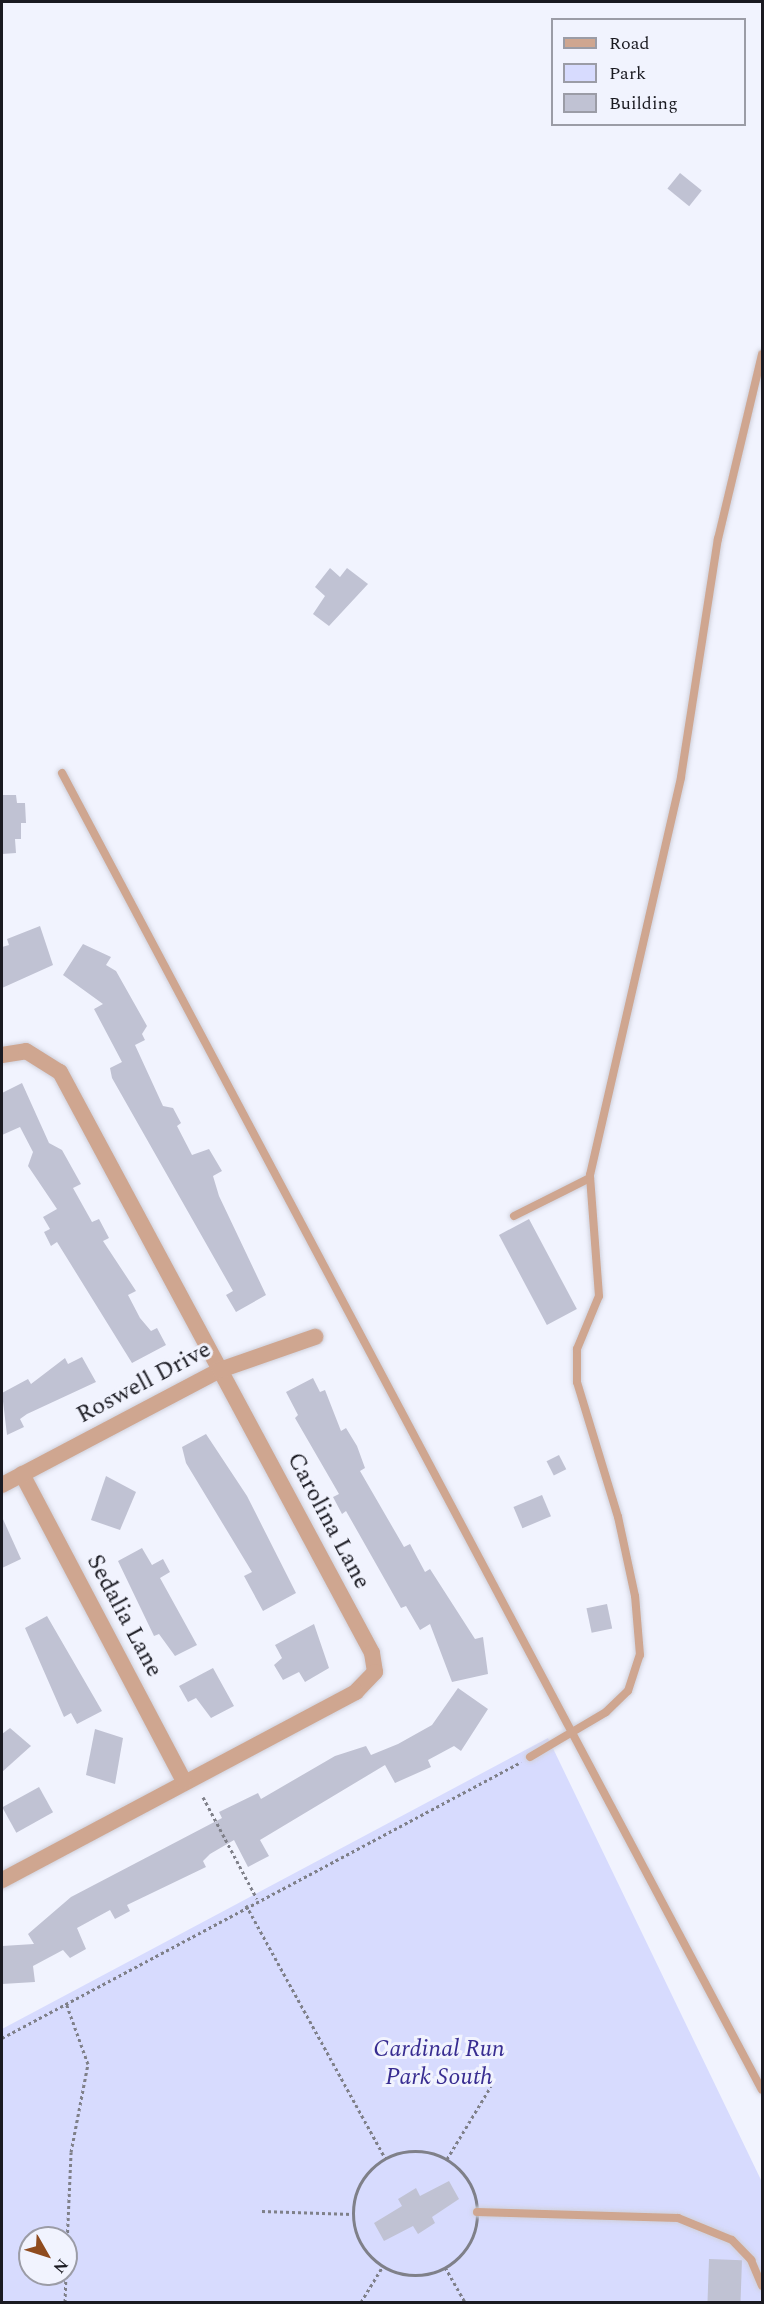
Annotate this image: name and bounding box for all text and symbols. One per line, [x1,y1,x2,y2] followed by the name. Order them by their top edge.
[551,18,746,126] legend
[609,30,650,57] text: Road
[609,60,646,87] text: Park
[609,90,678,117] text: Building
[72,1336,216,1430] street label: Roswell Drive
[280,1448,376,1594] street label: Carolina Lane
[80,1550,168,1682] street label: Sedalia Lane
[373,2036,505,2092] park label: Cardinal Run Park South
[18,2226,78,2286] north arrow
[47,2253,74,2279] text: N

